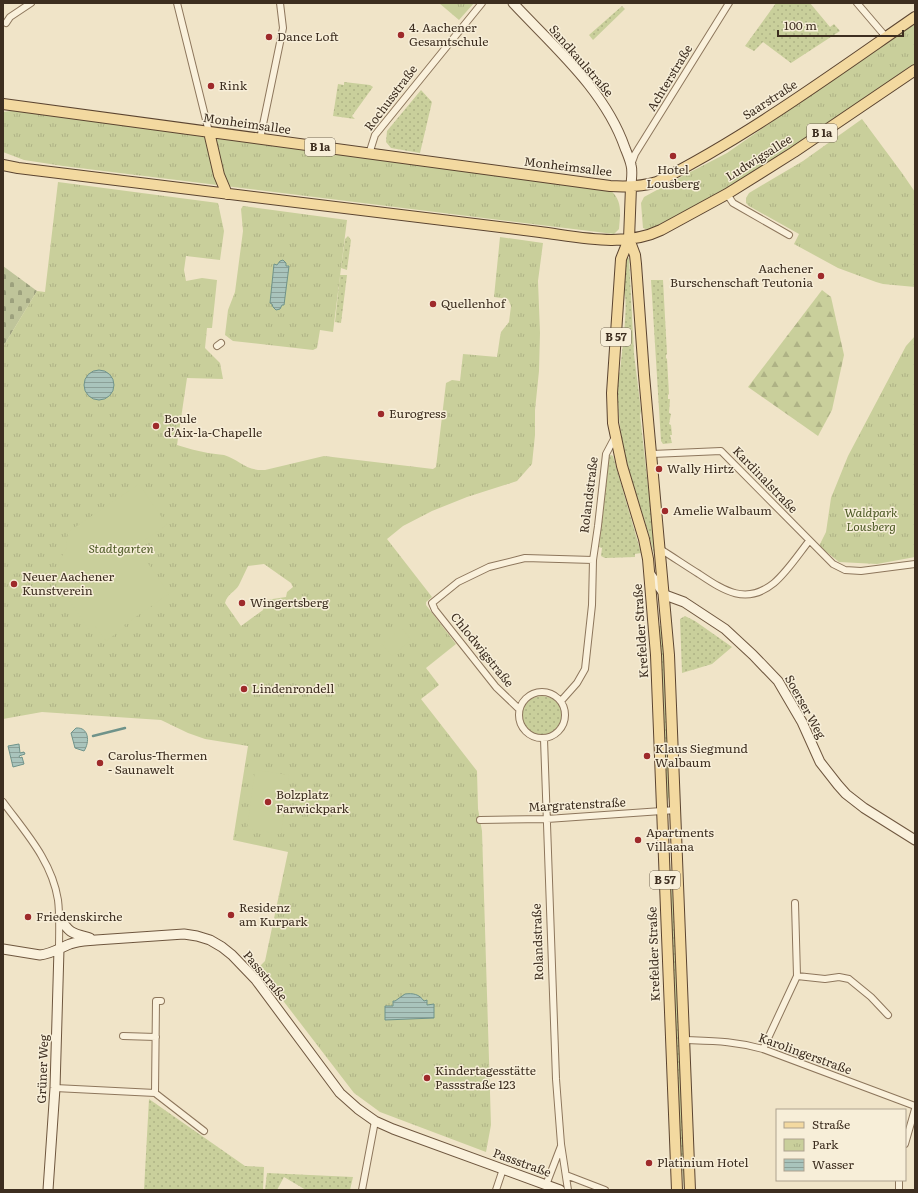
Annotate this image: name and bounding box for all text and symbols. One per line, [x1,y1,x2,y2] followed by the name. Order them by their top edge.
[778,12,903,38] scale bar
[784,16,817,34] text: 100 m
[409,18,488,50] place label: 4. Aachener Gesamtschule
[545,20,618,100] street label: Sandkaulstraße
[277,27,339,45] place label: Dance Loft
[396,30,406,40] marker: 4. Aachener Gesamtschule
[264,32,274,42] marker: Dance Loft
[642,41,696,114] street label: Achterstraße
[359,61,421,134] street label: Rochusstraße
[739,75,800,124] street label: Saarstraße
[219,76,248,94] place label: Rink
[206,81,216,91] marker: Rink
[202,108,292,138] street label: Monheimsallee
[807,124,837,142] road number: B 1a
[722,130,795,185] street label: Ludwigsallee
[305,138,335,156] road number: B 1a
[668,151,678,161] marker: Hotel Lousberg
[523,152,613,180] street label: Monheimsallee
[646,160,700,192] place label: Hotel Lousberg
[670,259,814,291] place label: Aachener Burschenschaft Teutonia
[816,271,826,281] marker: Aachener Burschenschaft Teutonia
[441,294,507,312] place label: Quellenhof
[428,299,438,309] marker: Quellenhof
[601,328,631,346] road number: B 57
[389,404,446,422] place label: Eurogress
[164,409,262,441] place label: Boule d’Aix-la-Chapelle
[376,409,386,419] marker: Eurogress
[151,421,161,431] marker: Boule d’Aix-la-Chapelle
[729,442,802,517] street label: Kardinalstraße
[574,455,602,534] street label: Rolandstraße
[667,459,734,477] place label: Wally Hirtz
[654,464,664,474] marker: Wally Hirtz
[673,501,772,519] place label: Amelie Walbaum
[844,503,898,535] park label: Waldpark Lousberg
[660,506,670,516] marker: Amelie Walbaum
[88,539,154,557] park label: Stadtgarten
[22,567,114,599] place label: Neuer Aachener Kunstverein
[9,579,19,589] marker: Neuer Aachener Kunstverein
[628,583,652,679] street label: Krefelder Straße
[250,593,329,611] place label: Wingertsberg
[237,598,247,608] marker: Wingertsberg
[447,608,519,691] street label: Chlodwigstraße
[781,671,831,742] street label: Soerser Weg
[252,679,334,697] place label: Lindenrondell
[239,684,249,694] marker: Lindenrondell
[655,739,749,771] place label: Klaus Siegmund Walbaum
[108,746,208,778] place label: Carolus-Thermen - Saunawelt
[642,751,652,761] marker: Klaus Siegmund Walbaum
[95,758,105,768] marker: Carolus-Thermen - Saunawelt
[276,785,350,817] place label: Bolzplatz Farwickpark
[528,792,626,816] street label: Margratenstraße
[263,797,273,807] marker: Bolzplatz Farwickpark
[646,823,714,855] place label: Apartments Villaana
[633,835,643,845] marker: Apartments Villaana
[650,871,680,889] road number: B 57
[239,898,308,930] place label: Residenz am Kurpark
[527,903,547,981] street label: Rolandstraße
[642,906,664,1002] street label: Krefelder Straße
[36,907,123,925] place label: Friedenskirche
[226,910,236,920] marker: Residenz am Kurpark
[23,912,33,922] marker: Friedenskirche
[239,946,292,1004] street label: Passstraße
[756,1028,855,1078] street label: Karolingerstraße
[32,1034,52,1104] street label: Grüner Weg
[435,1061,536,1093] place label: Kindertagesstätte Passstraße 123
[422,1073,432,1083] marker: Kindertagesstätte Passstraße 123
[776,1109,906,1181] legend
[812,1115,850,1133] text: Straße
[812,1135,839,1153] text: Park
[491,1143,554,1181] street label: Passstraße
[657,1153,748,1171] place label: Platinium Hotel
[812,1155,854,1173] text: Wasser
[644,1158,654,1168] marker: Platinium Hotel

